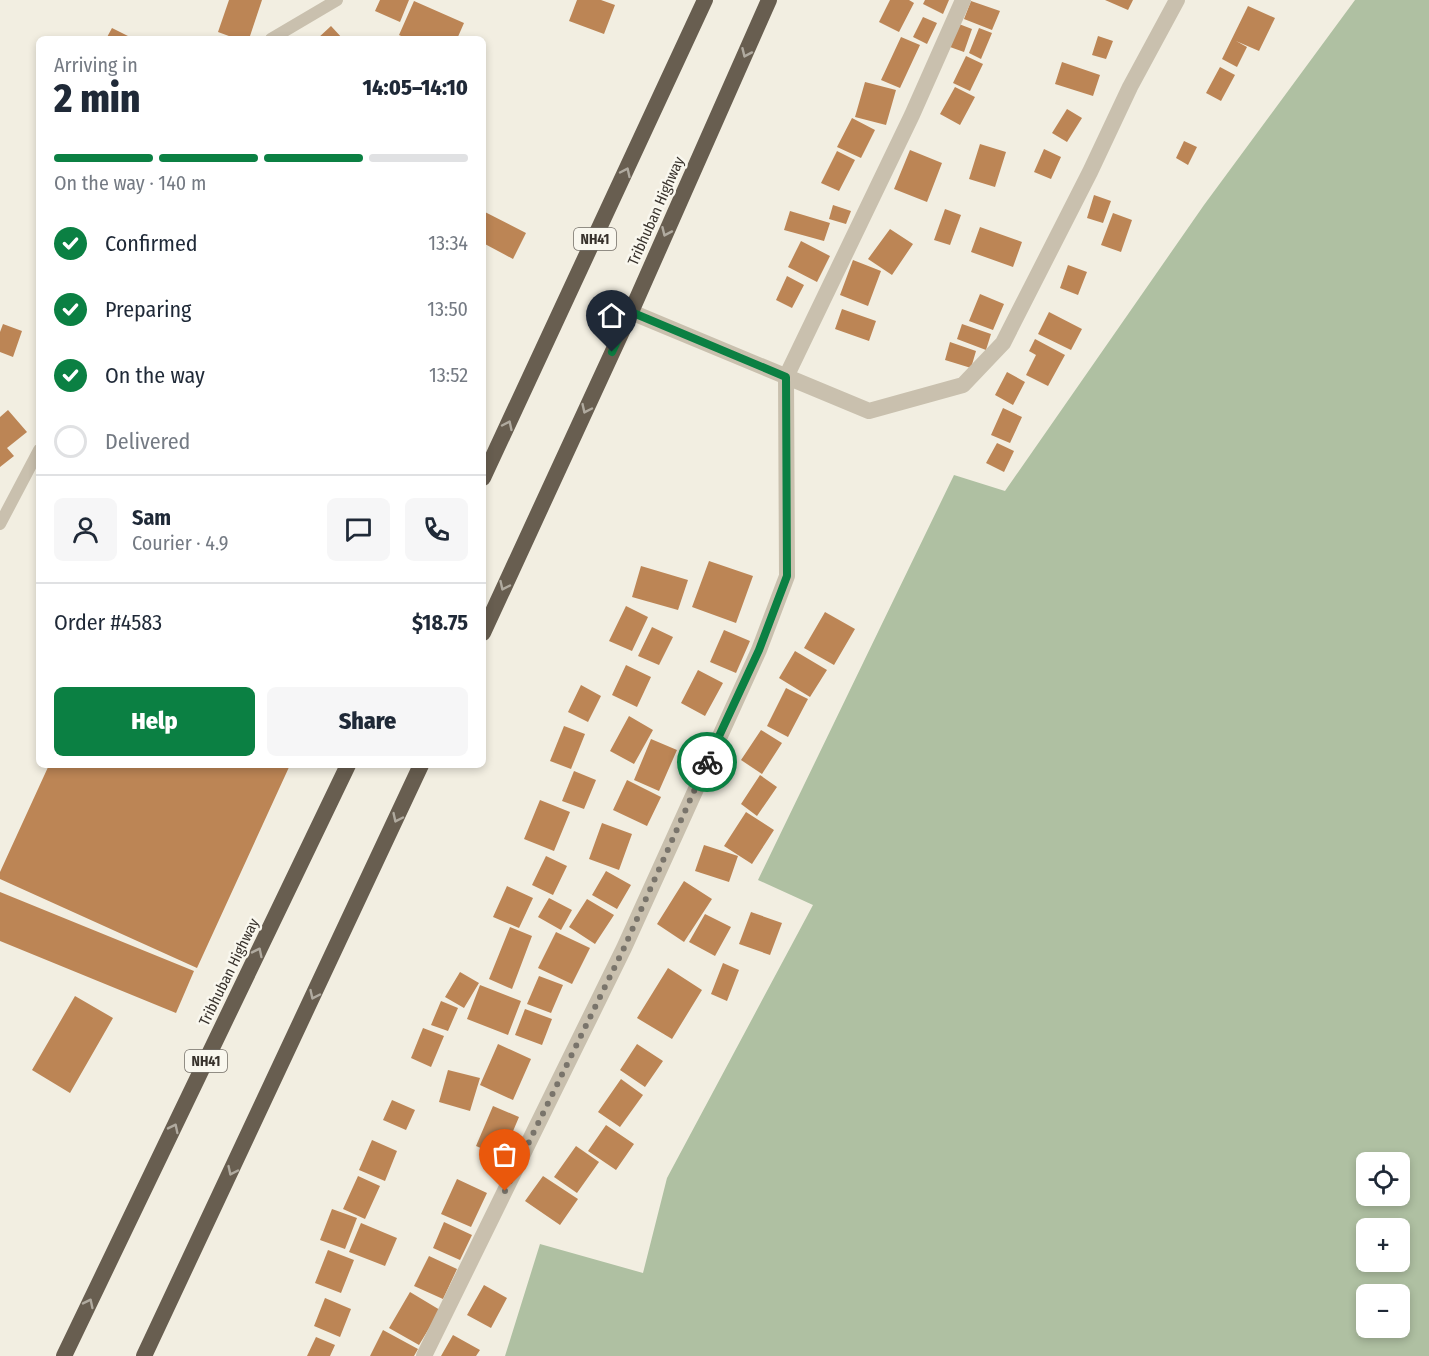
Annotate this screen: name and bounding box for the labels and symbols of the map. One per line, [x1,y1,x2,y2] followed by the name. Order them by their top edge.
[741,47,753,58] one-way arrow
[624,154,688,268] street label: Tribhuban Highway
[618,168,630,179] one-way arrow
[662,225,674,236] one-way arrow
[574,228,616,250] road number: NH41
[586,290,637,352] pin
[581,403,593,414] one-way arrow
[500,420,512,431] one-way arrow
[500,580,512,591] one-way arrow
[677,732,737,792] courier
[392,812,404,823] one-way arrow
[195,915,263,1029] street label: Tribhuban Highway
[251,947,263,958] one-way arrow
[309,988,321,999] one-way arrow
[185,1050,227,1072] road number: NH41
[166,1123,178,1134] one-way arrow
[479,1129,530,1191] pin
[227,1165,239,1176] one-way arrow
[82,1299,94,1310] one-way arrow

